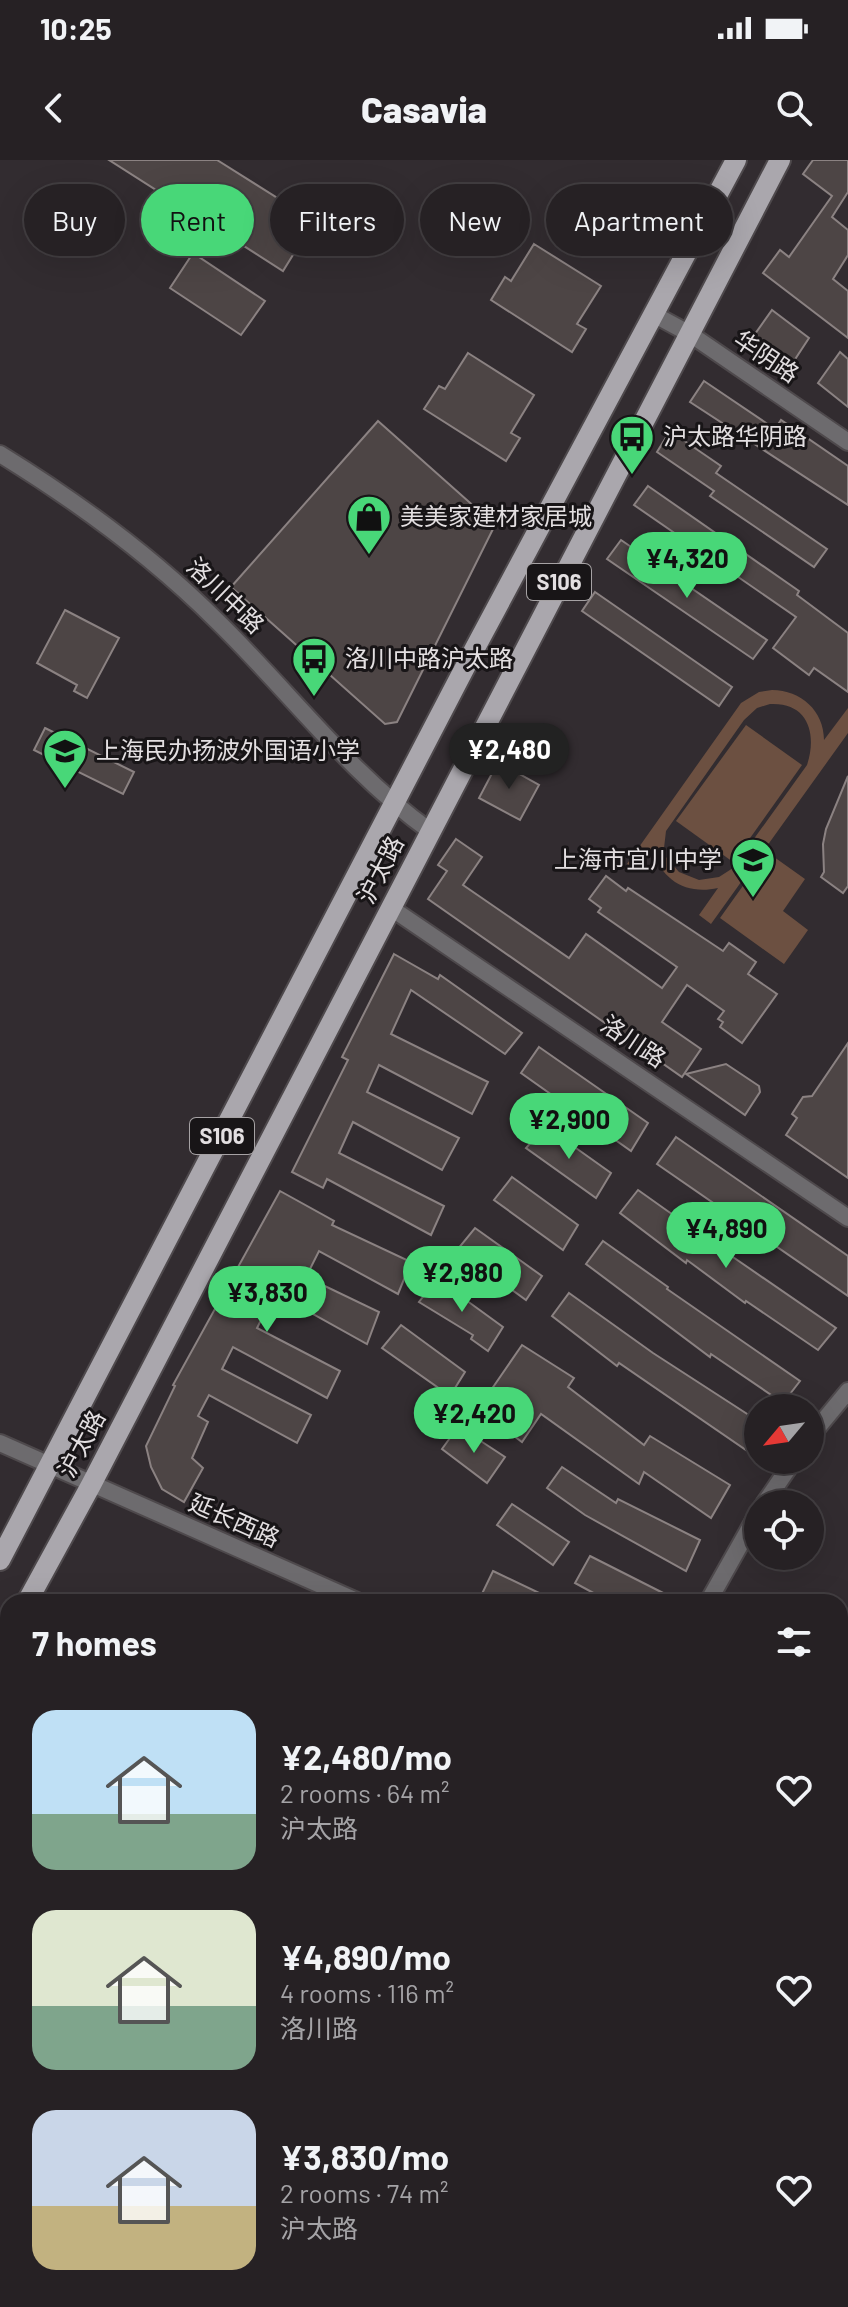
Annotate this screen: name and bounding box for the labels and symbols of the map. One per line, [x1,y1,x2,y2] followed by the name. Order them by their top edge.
[729,324,805,388] street label: 华阴路
[608,413,656,476] bus stop icon: 沪太路华阴路
[663,421,807,450] place label: 沪太路华阴路
[345,493,393,556] shop icon: 美美家建材家居城
[400,501,592,530] place label: 美美家建材家居城
[622,532,752,600] pin: ¥4,320
[181,551,271,639] street label: 洛川中路
[527,564,591,600] road number: S106
[290,635,338,698] bus stop icon: 洛川中路沪太路
[345,643,513,672] place label: 洛川中路沪太路
[444,723,574,791] pin: ¥2,480
[41,727,89,790] school or university icon: 上海民办扬波外国语小学
[96,735,360,764] place label: 上海民办扬波外国语小学
[350,831,409,908] street label: 沪太路
[729,836,777,899] school or university icon: 上海市宜川中学
[554,844,722,873] place label: 上海市宜川中学
[596,1009,672,1073] street label: 洛川路
[504,1093,634,1161] pin: ¥2,900
[190,1118,254,1154] road number: S106
[661,1202,791,1270] pin: ¥4,890
[397,1246,527,1314] pin: ¥2,980
[202,1266,332,1334] pin: ¥3,830
[409,1387,539,1455] pin: ¥2,420
[744,1394,824,1474] north arrow
[51,1405,110,1482] street label: 沪太路
[185,1487,284,1552] street label: 延长西路

